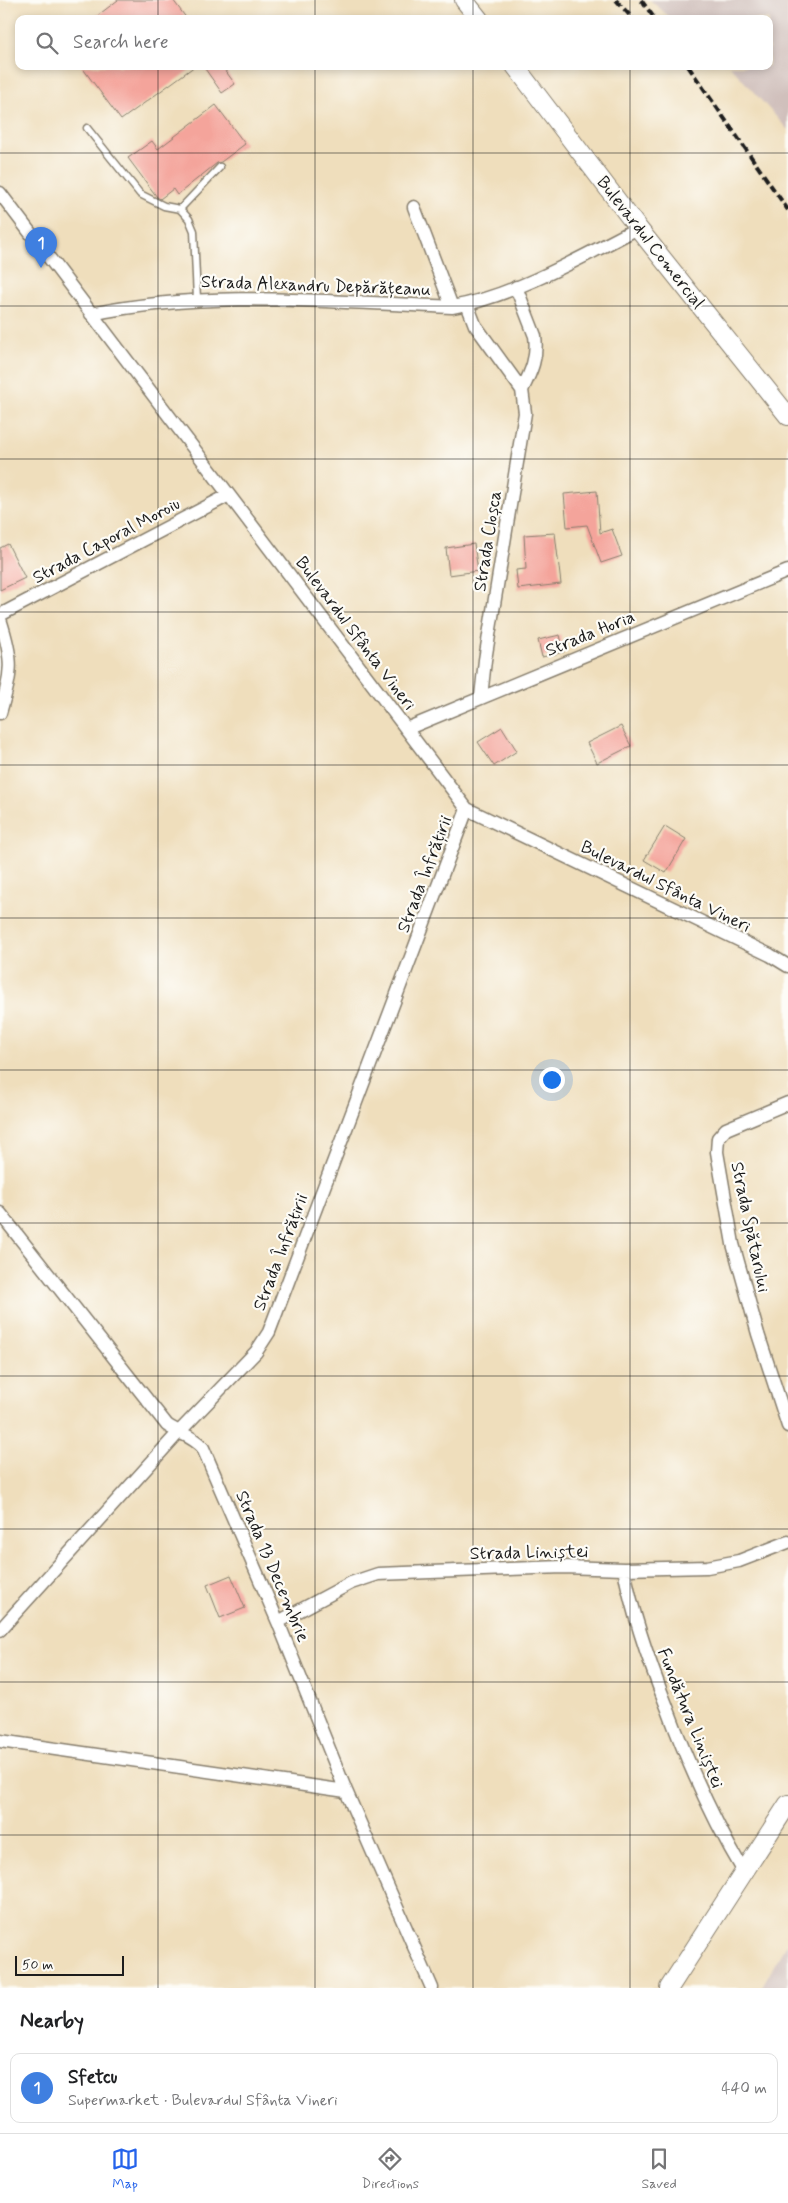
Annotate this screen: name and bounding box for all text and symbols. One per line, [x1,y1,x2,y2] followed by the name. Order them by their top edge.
[15,15,773,70] search box
[33,29,61,57] icon: search
[73,30,169,55] text: Search here
[591,171,710,314] street label: Bulevardul Comercial
[25,227,57,268] pin: 1
[201,270,431,302] street label: Strada Alexandru Depărățeanu
[468,489,508,593] street label: Strada Cloșca
[29,492,184,590] street label: Strada Caporal Moroiu
[289,552,421,715] street label: Bulevardul Sfânta Vineri
[542,605,639,663] street label: Strada Horia
[392,812,458,936] street label: Strada Înfrățirii
[576,835,755,939] street label: Bulevardul Sfânta Vineri
[539,1067,565,1093] your location
[724,1160,776,1295] street label: Strada Spătarului
[248,1190,314,1314] street label: Strada Înfrățirii
[229,1487,315,1646] street label: Strada 13 Decembrie
[469,1540,589,1566] street label: Strada Liniștei
[651,1645,729,1792] street label: Fundătura Liniștei
[15,1953,124,1976] scale bar
[22,1956,53,1974] text: 50 m
[20,2007,84,2035] text: Nearby
[68,2065,117,2090] text: Sfetcu
[33,2078,41,2099] text: 1
[721,2078,767,2099] text: 440 m
[68,2090,338,2111] text: Supermarket · Bulevardul Sfânta Vineri
[111,2145,139,2193] tab: Map
[362,2145,419,2193] tab: Directions
[641,2145,677,2193] tab: Saved

